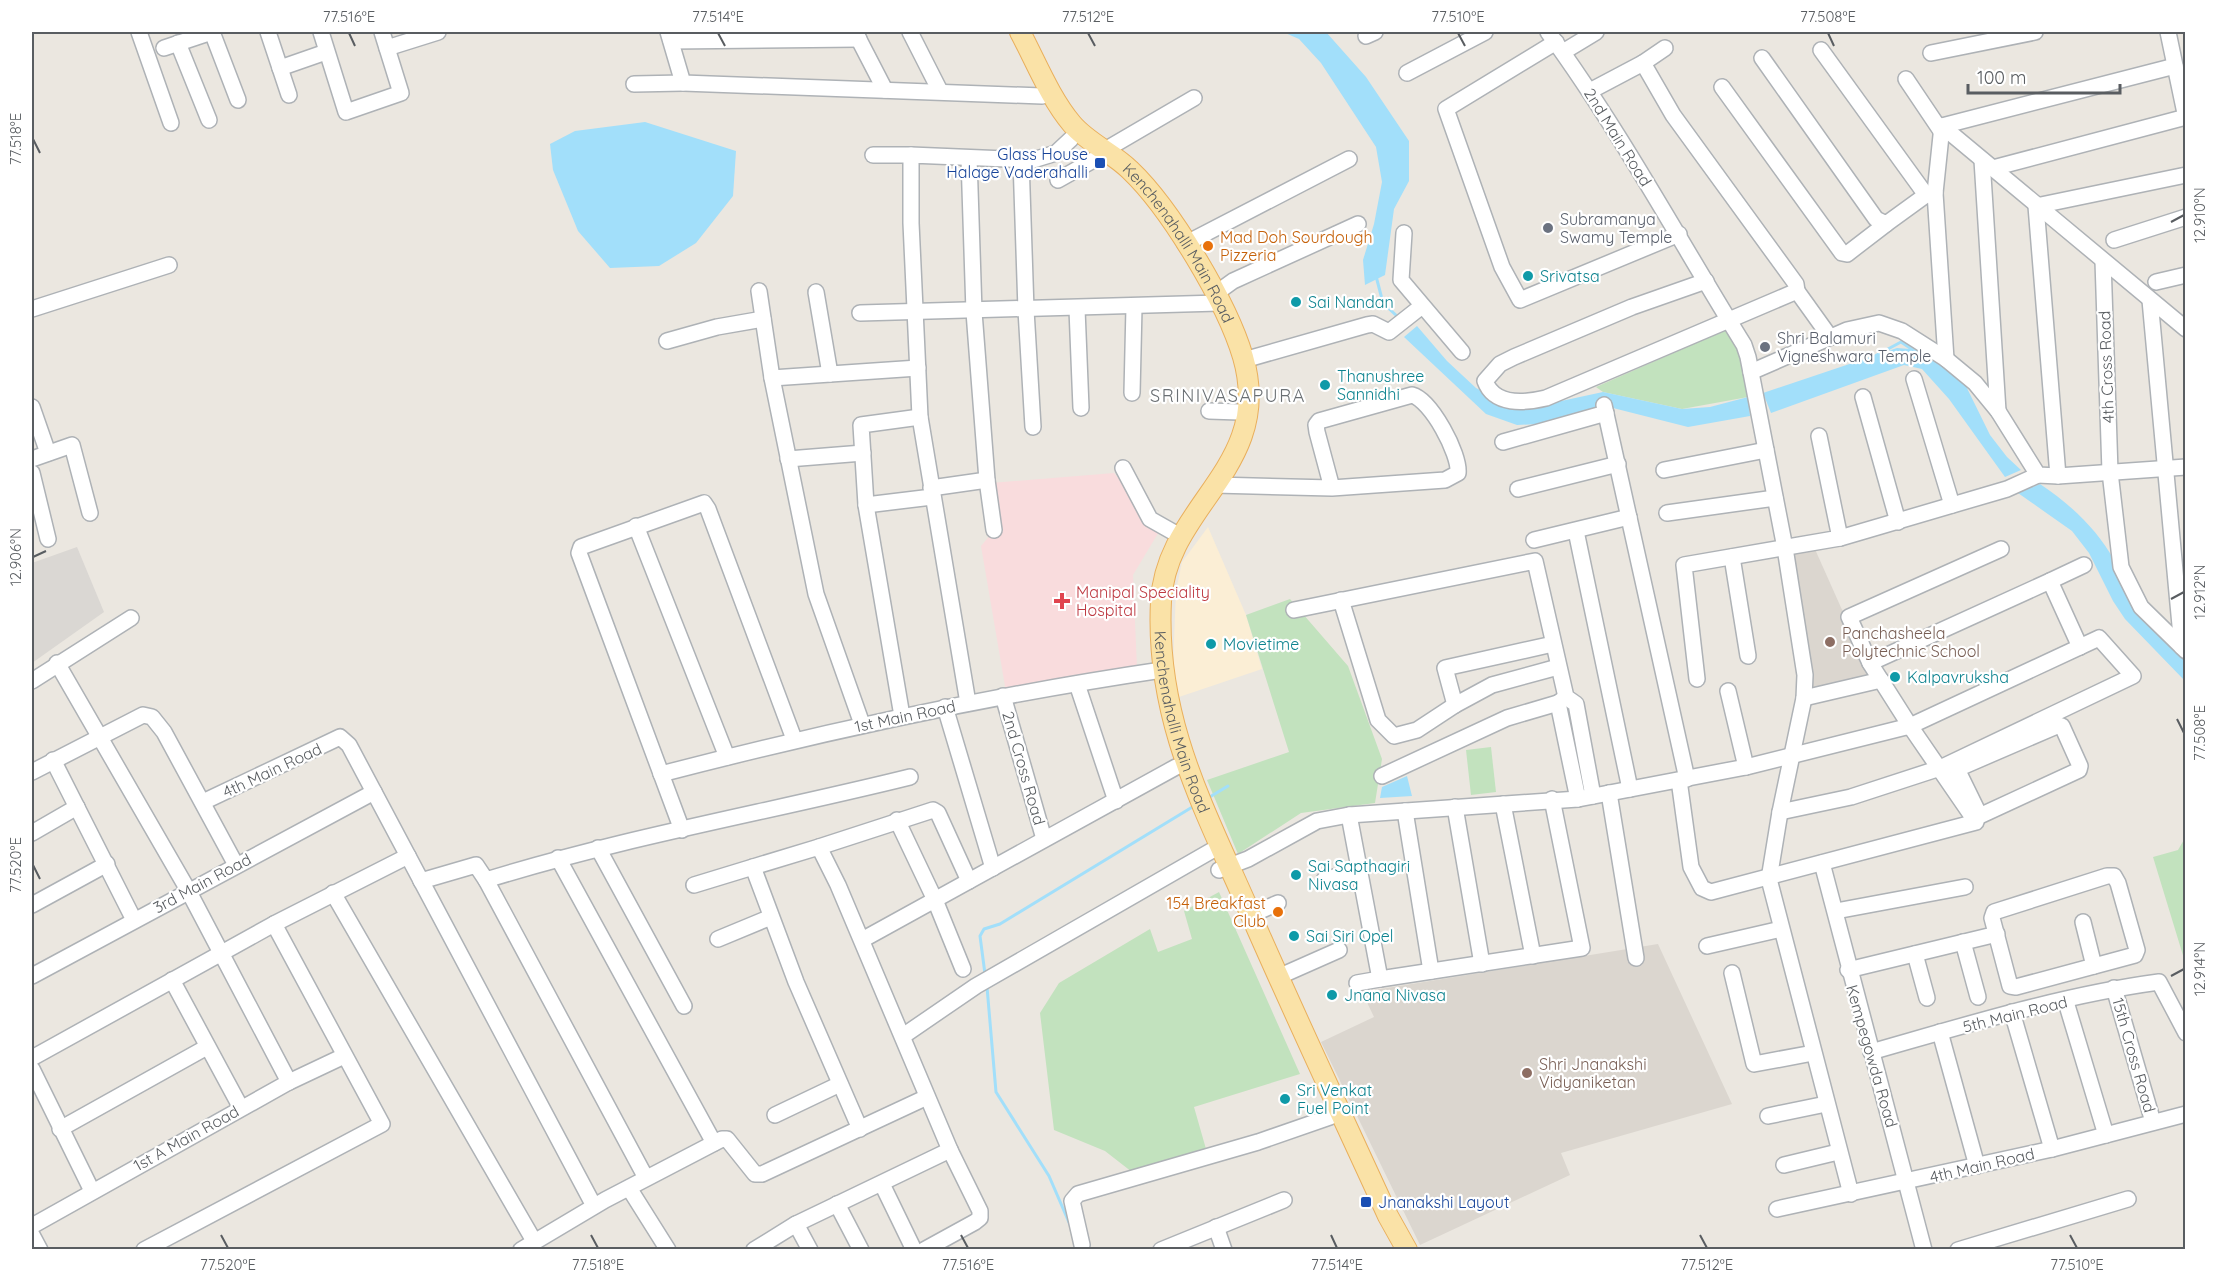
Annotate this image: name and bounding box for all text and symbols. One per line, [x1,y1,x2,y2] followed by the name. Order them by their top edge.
[323,7,375,26] text: 77.516°E
[692,7,744,26] text: 77.514°E
[1062,7,1114,26] text: 77.512°E
[1431,7,1485,26] text: 77.510°E
[1800,7,1856,26] text: 77.508°E
[1968,57,2120,95] scale bar
[1977,66,2026,89] text: 100 m
[1580,84,1656,190] street label: 2nd Main Road
[6,113,25,165] text: 77.518°E
[946,144,1088,182] place label: Glass House Halage Vaderahalli
[1093,156,1107,170] marker: Glass House Halage Vaderahalli
[1119,159,1239,326] street label: Kenchenahalli Main Road
[2190,187,2209,243] text: 12.910°N
[1560,209,1672,247] place label: Subramanya Swamy Temple
[1541,221,1555,235] marker: Subramanya Swamy Temple
[1220,227,1373,265] place label: Mad Doh Sourdough Pizzeria
[1201,239,1215,253] marker: Mad Doh Sourdough Pizzeria
[1540,266,1600,286] place label: Srivatsa
[1521,269,1535,283] marker: Srivatsa
[1308,292,1394,312] place label: Sai Nandan
[1289,295,1303,309] marker: Sai Nandan
[2094,311,2118,423] street label: 4th Cross Road
[1777,328,1931,366] place label: Shri Balamuri Vigneshwara Temple
[1758,340,1772,354] marker: Shri Balamuri Vigneshwara Temple
[1337,366,1424,404] place label: Thanushree Sannidhi
[1318,378,1332,392] marker: Thanushree Sannidhi
[1150,384,1306,407] district label: SRINIVASAPURA
[6,528,25,586] text: 12.906°N
[2190,565,2209,619] text: 12.912°N
[1076,582,1210,620] place label: Manipal Speciality Hospital
[1053,592,1071,610] marker: Manipal Speciality Hospital
[1842,623,1980,661] place label: Panchasheela Polytechnic School
[1151,630,1214,816] street label: Kenchenahalli Main Road
[1223,634,1299,654] place label: Movietime
[1823,635,1837,649] marker: Panchasheela Polytechnic School
[1204,637,1218,651] marker: Movietime
[1907,667,2009,687] place label: Kalpavruksha
[1888,670,1902,684] marker: Kalpavruksha
[853,696,957,736] street label: 1st Main Road
[2190,705,2209,761] text: 77.508°E
[998,709,1050,827] street label: 2nd Cross Road
[219,738,325,802] street label: 4th Main Road
[6,837,25,893] text: 77.520°E
[150,849,254,917] street label: 3rd Main Road
[1308,856,1410,894] place label: Sai Sapthagiri Nivasa
[1289,868,1303,882] marker: Sai Sapthagiri Nivasa
[1167,893,1266,931] place label: 154 Breakfast Club
[1271,905,1285,919] marker: 154 Breakfast Club
[1306,926,1394,946] place label: Sai Siri Opel
[1287,929,1301,943] marker: Sai Siri Opel
[2190,942,2209,996] text: 12.914°N
[1842,982,1902,1130] street label: Kempegowda Road
[1344,985,1446,1005] place label: Jnana Nivasa
[1325,988,1339,1002] marker: Jnana Nivasa
[1961,991,2069,1037] street label: 5th Main Road
[2108,995,2160,1115] street label: 15th Cross Road
[1539,1054,1647,1092] place label: Shri Jnanakshi Vidyaniketan
[1520,1066,1534,1080] marker: Shri Jnanakshi Vidyaniketan
[1297,1080,1372,1118] place label: Sri Venkat Fuel Point
[1278,1092,1292,1106] marker: Sri Venkat Fuel Point
[130,1101,242,1175] street label: 1st A Main Road
[1928,1143,2036,1187] street label: 4th Main Road
[1378,1192,1509,1212] place label: Jnanakshi Layout
[1359,1195,1373,1209] marker: Jnanakshi Layout
[200,1255,256,1274] text: 77.520°E
[572,1255,624,1274] text: 77.518°E
[942,1255,994,1274] text: 77.516°E
[1311,1255,1363,1274] text: 77.514°E
[1681,1255,1733,1274] text: 77.512°E
[2050,1255,2104,1274] text: 77.510°E

